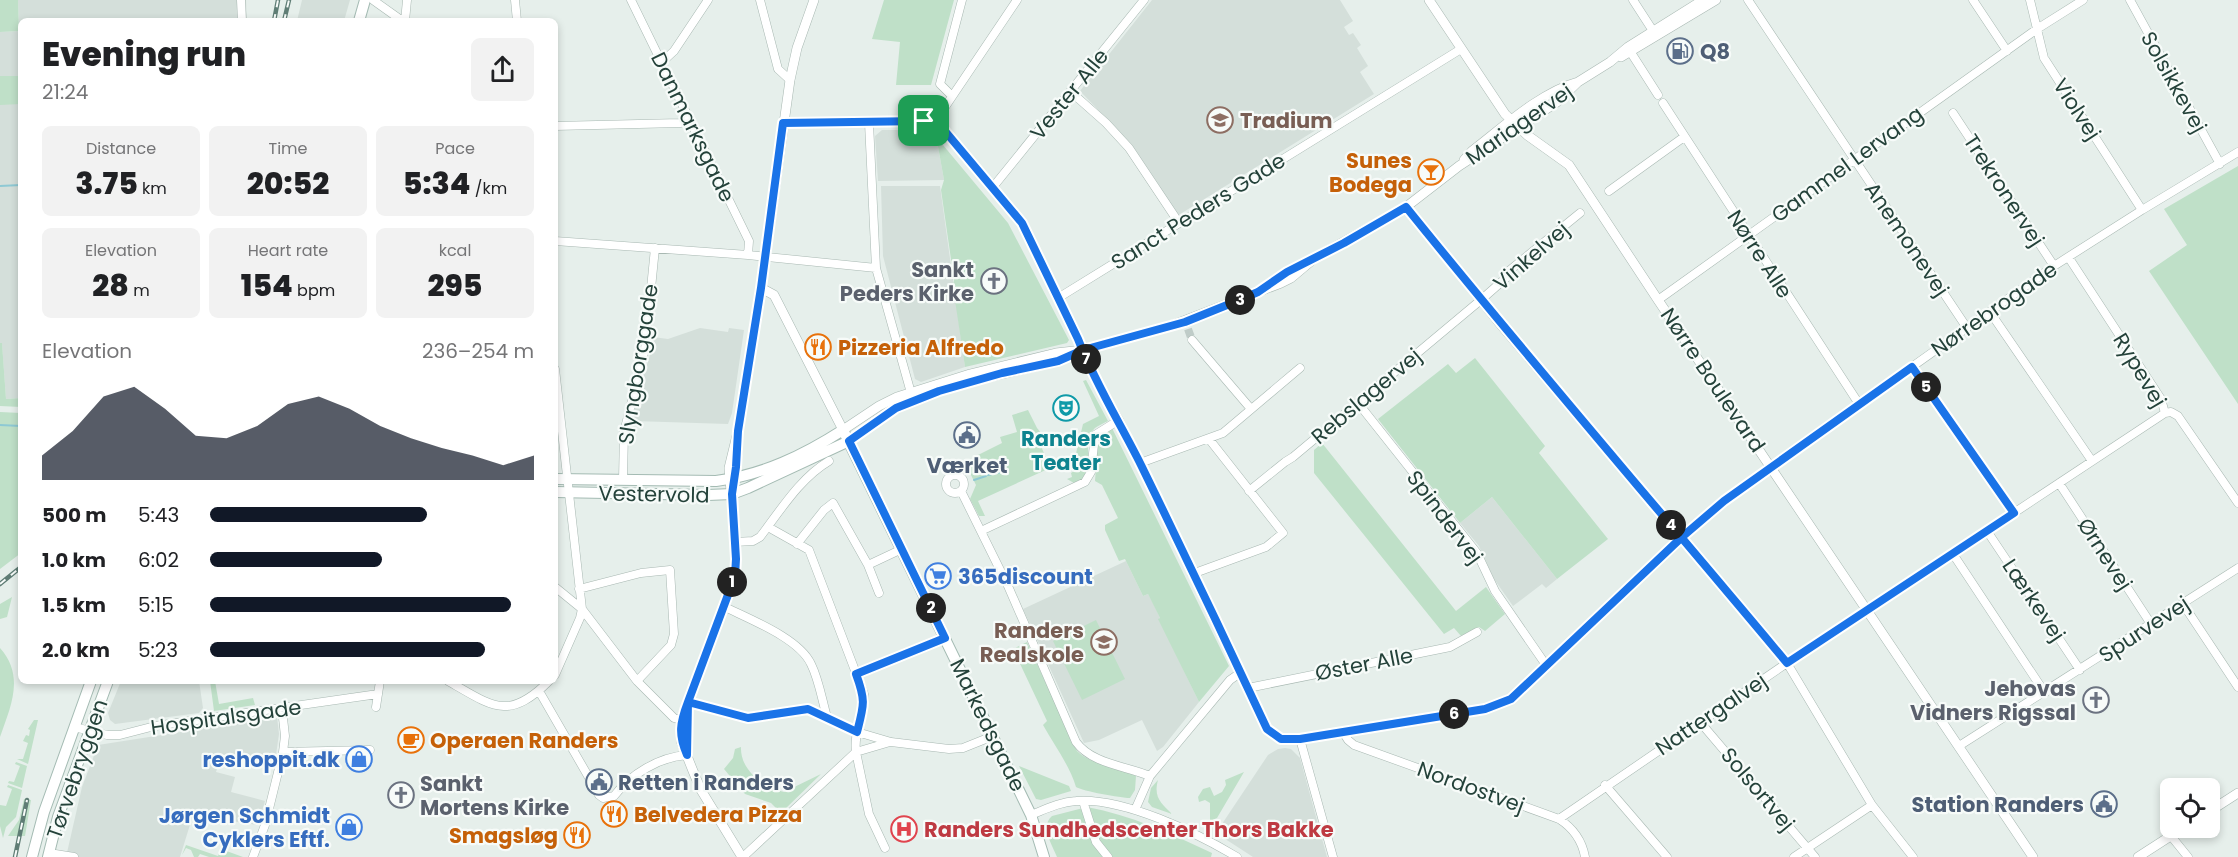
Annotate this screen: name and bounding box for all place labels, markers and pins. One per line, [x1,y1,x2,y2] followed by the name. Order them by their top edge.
[1665,36,1695,66] fuel station icon: Q8
[1700,37,1730,66] place label: Q8
[898,95,949,146] pin
[1205,105,1235,135] school or university icon: Tradium
[1240,106,1333,135] place label: Tradium
[1329,146,1412,199] place label: Sunes Bodega
[1416,157,1446,187] bar icon: Sunes Bodega
[840,255,974,308] place label: Sankt Peders Kirke
[979,266,1009,296] church icon: Sankt Peders Kirke
[1225,285,1255,315] pin: 3
[803,332,833,362] restaurant icon: Pizzeria Alfredo
[838,333,1004,362] place label: Pizzeria Alfredo
[1071,344,1101,374] pin: 7
[1911,372,1941,402] pin: 5
[1051,393,1081,423] theatre icon: Randers Teater
[952,420,982,450] public building icon: Værket
[1021,424,1111,477] place label: Randers Teater
[926,451,1008,480] place label: Værket
[1656,510,1686,540] pin: 4
[923,561,953,591] supermarket icon: 365discount
[958,562,1093,591] place label: 365discount
[717,567,747,597] pin: 1
[916,593,946,623] pin: 2
[980,616,1084,669] place label: Randers Realskole
[1089,627,1119,657] school or university icon: Randers Realskole
[1910,674,2076,727] place label: Jehovas Vidners Rigssal
[2081,685,2111,715] church icon: Jehovas Vidners Rigssal
[1439,699,1469,729] pin: 6
[396,725,426,755] cafe icon: Operaen Randers
[430,726,619,755] place label: Operaen Randers
[344,744,374,774] shop icon: reshoppit.dk
[202,745,340,774] place label: reshoppit.dk
[584,767,614,797] public building icon: Retten i Randers
[618,768,794,797] place label: Retten i Randers
[420,769,569,822] place label: Sankt Mortens Kirke
[386,780,416,810] church icon: Sankt Mortens Kirke
[2089,789,2119,819] public building icon: Station Randers
[1912,790,2084,819] place label: Station Randers
[599,799,629,829] restaurant icon: Belvedera Pizza
[634,800,802,829] place label: Belvedera Pizza
[159,801,330,854] place label: Jørgen Schmidt Cyklers Eftf.
[334,812,364,842] shop icon: Jørgen Schmidt Cyklers Eftf.
[889,814,919,844] hospital icon: Randers Sundhedscenter Thors Bakke
[924,815,1334,844] place label: Randers Sundhedscenter Thors Bakke
[562,820,592,850] restaurant icon: Smagsløg
[449,821,558,850] place label: Smagsløg

